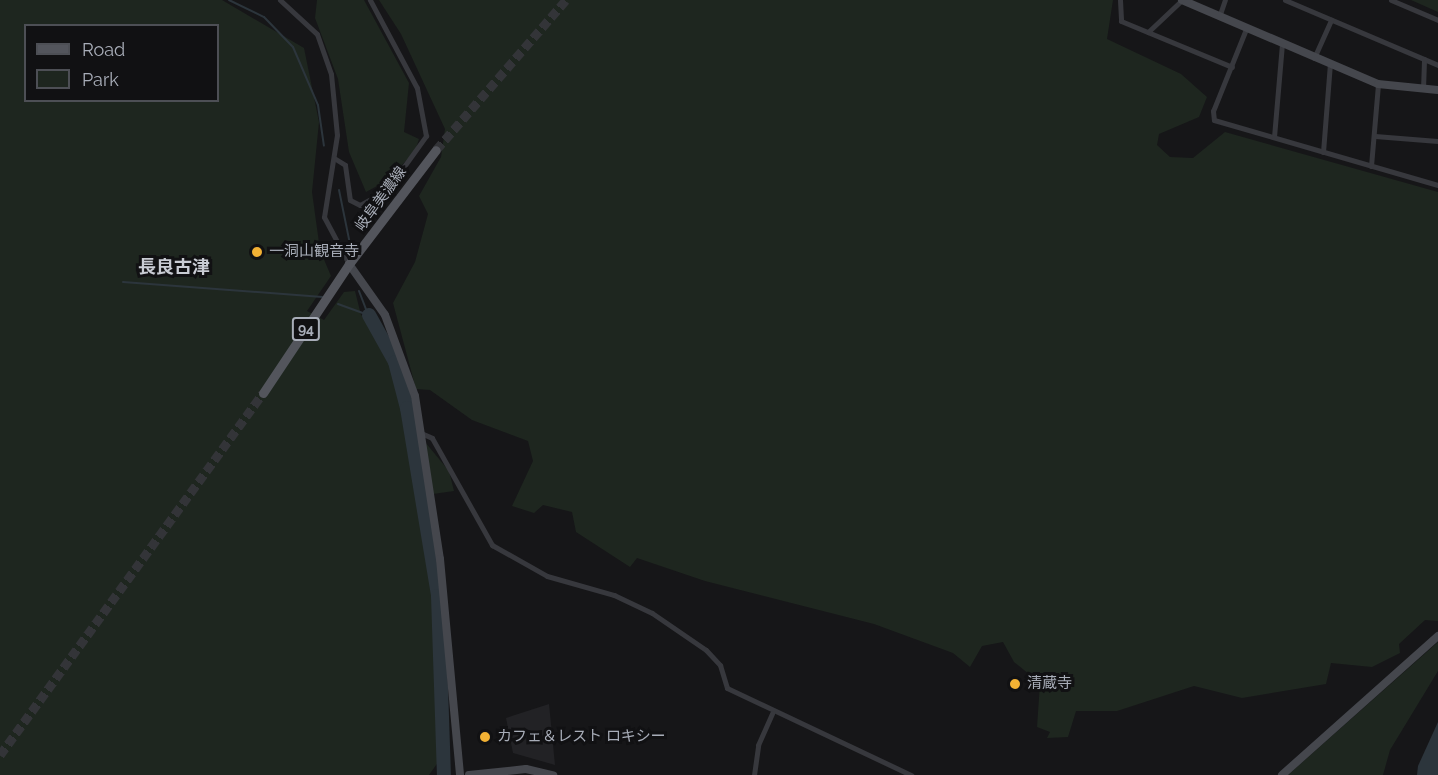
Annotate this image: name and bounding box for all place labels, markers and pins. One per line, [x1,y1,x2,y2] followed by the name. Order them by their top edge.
[269,243,359,261] place label: 一洞山観音寺
[250,245,264,259] marker: 一洞山観音寺
[1027,675,1072,693] place label: 清蔵寺
[1008,677,1022,691] marker: 清蔵寺
[497,728,666,746] place label: カフェ＆レスト ロキシー
[478,730,492,744] marker: カフェ＆レスト ロキシー

